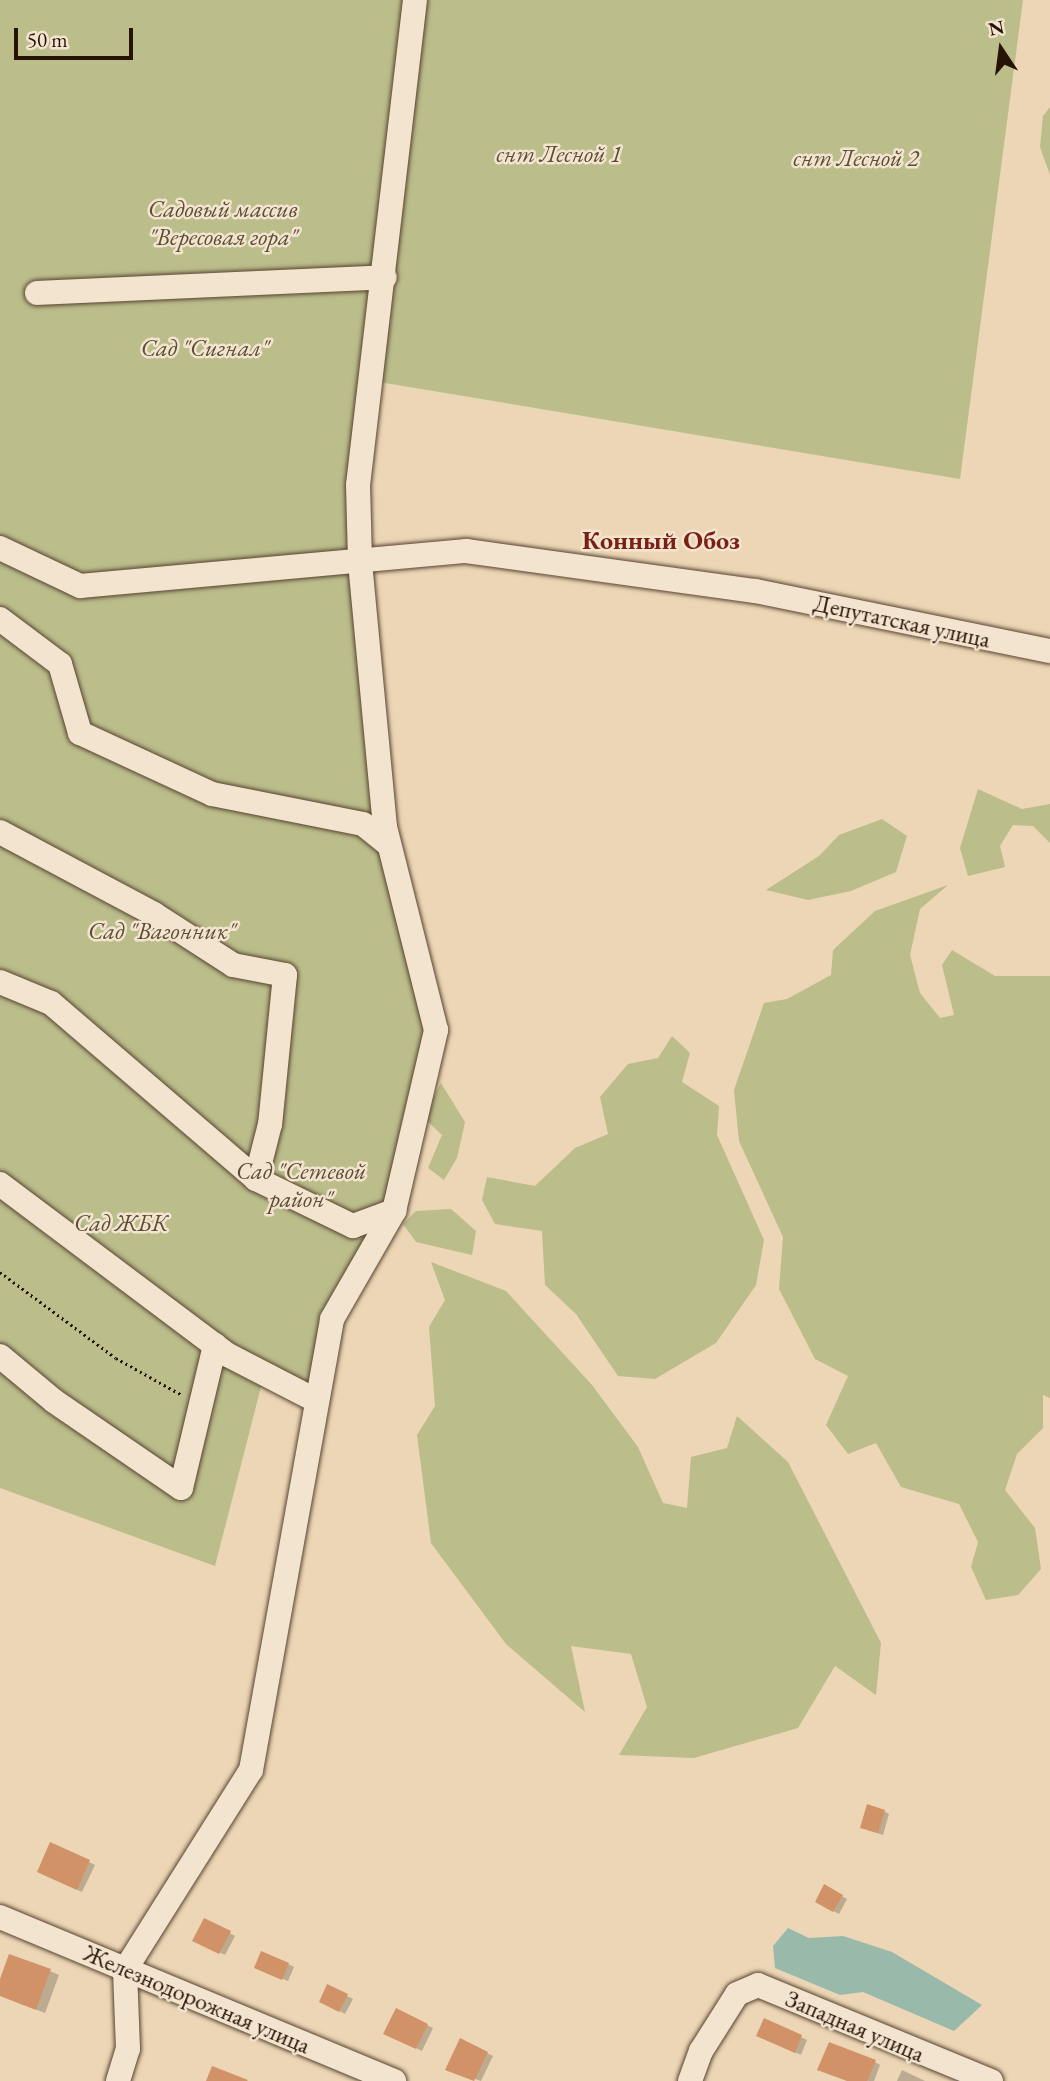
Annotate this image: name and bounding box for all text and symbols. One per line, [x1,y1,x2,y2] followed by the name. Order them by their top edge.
[18,14,136,58] scale bar
[966,14,1036,84] north arrow
[986,14,1006,42] text: N
[27,26,68,53] text: 50 m
[496,140,622,168] park label: снт Лесной 1
[793,144,919,172] park label: снт Лесной 2
[148,195,298,251] park label: Садовый массив "Вересовая гора"
[141,334,269,362] park label: Сад "Сигнал"
[582,525,740,557] district label: Конный Обоз
[811,588,993,654] street label: Депутатская улица
[88,917,236,945] park label: Сад "Вагонник"
[236,1157,366,1213] park label: Сад "Сетевой район"
[74,1209,168,1237] park label: Сад ЖБК
[79,1938,315,2060] street label: Железнодорожная улица
[781,1984,929,2068] street label: Западная улица

